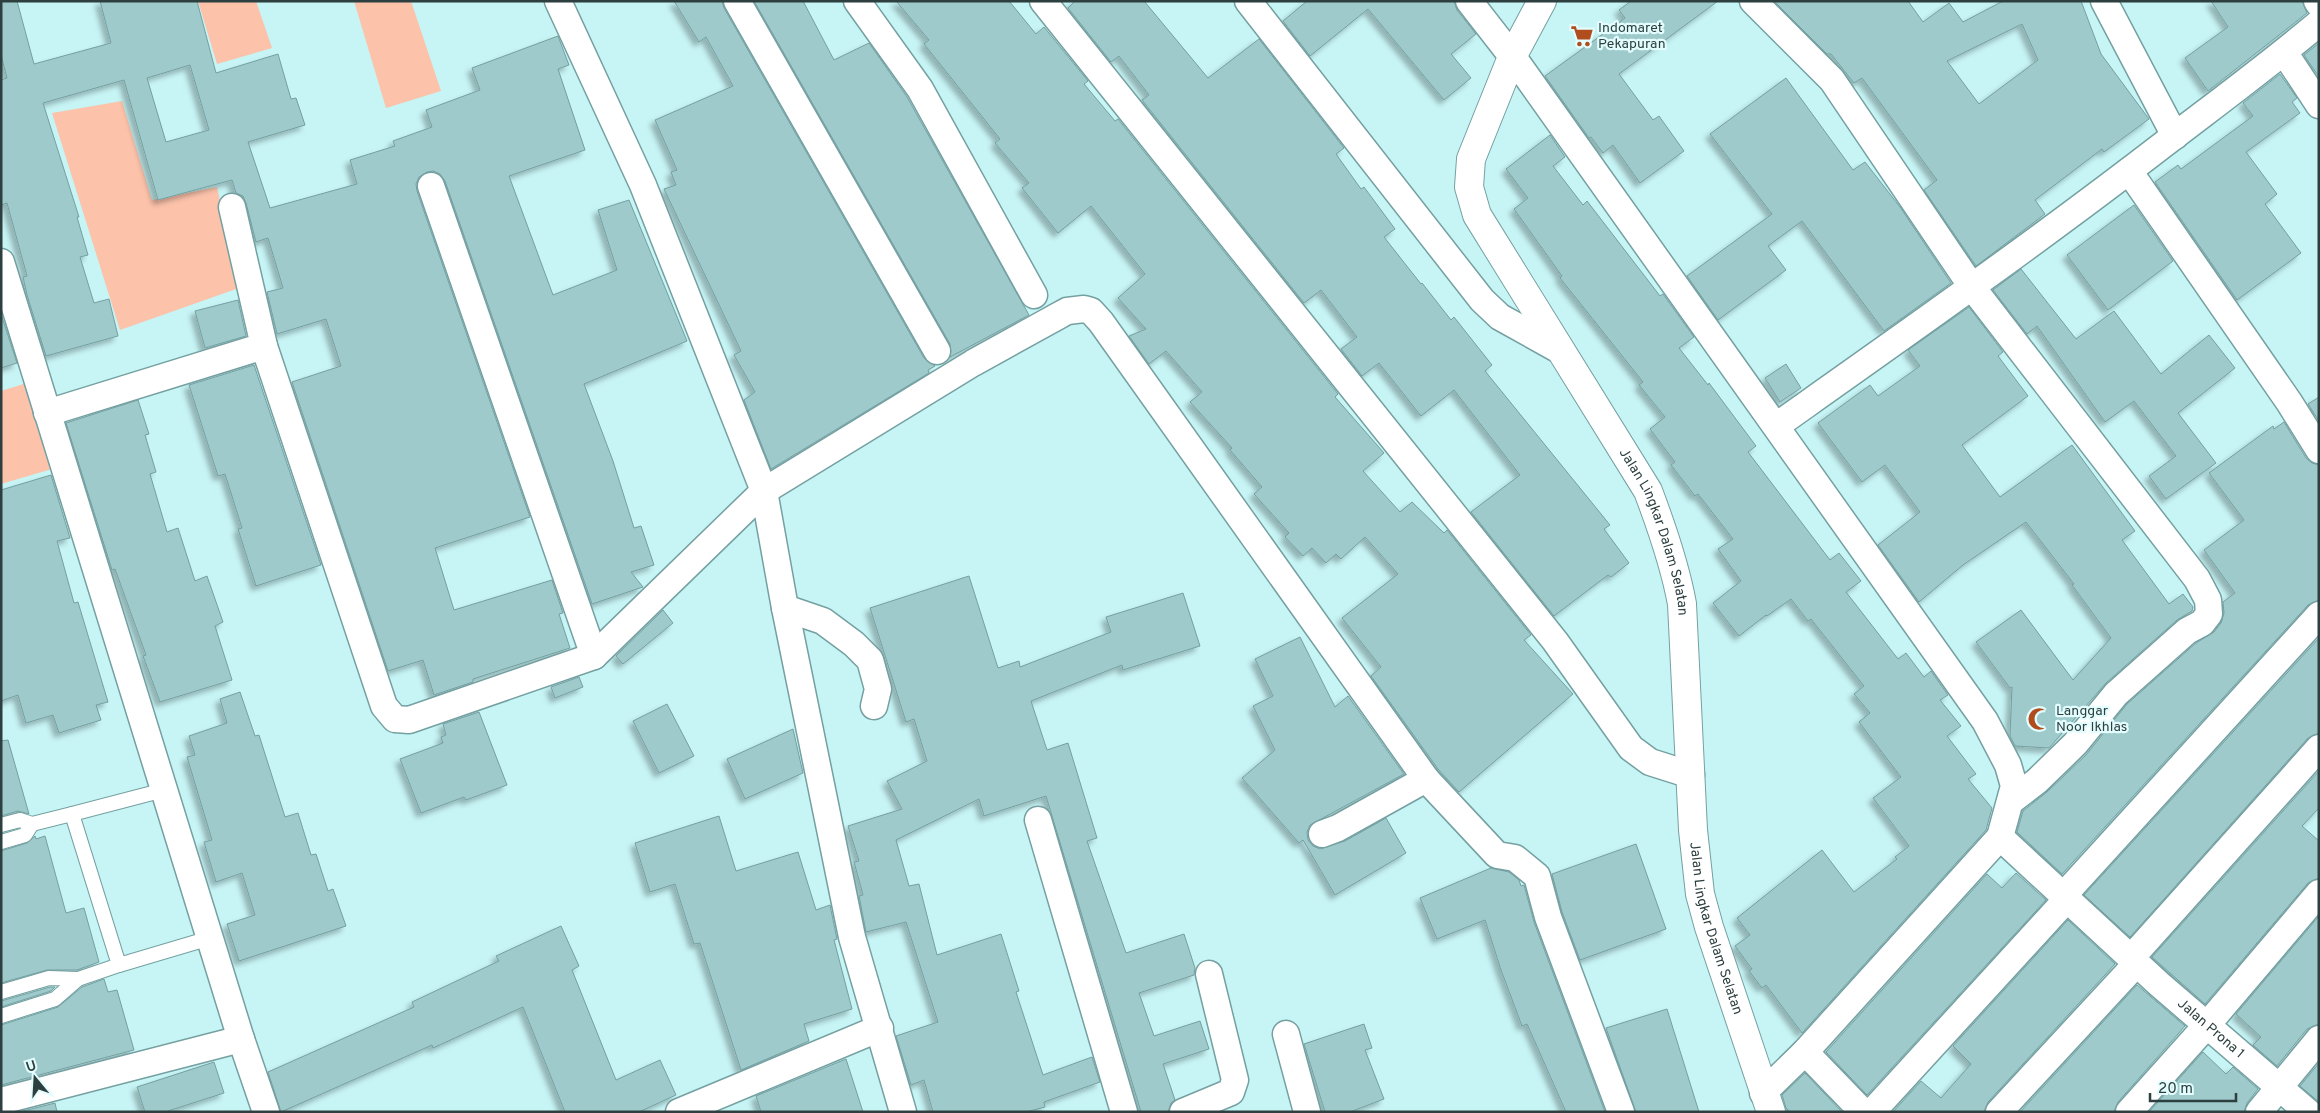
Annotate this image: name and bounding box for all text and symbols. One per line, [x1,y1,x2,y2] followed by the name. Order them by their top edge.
[1598,20,1666,53] place label: Indomaret Pekapuran
[1569,23,1595,49] supermarket icon: Indomaret Pekapuran
[1615,445,1691,616] street label: Jalan Lingkar Dalam Selatan
[2056,703,2127,736] place label: Langgar Noor Ikhlas
[2026,706,2052,732] mosque icon: Langgar Noor Ikhlas
[1686,841,1746,1017] street label: Jalan Lingkar Dalam Selatan
[2174,995,2248,1062] street label: Jalan Prona 1
[10,1053,60,1103] north arrow
[24,1057,39,1077] text: U
[2150,1070,2236,1102] scale bar
[2158,1080,2193,1099] text: 20 m

